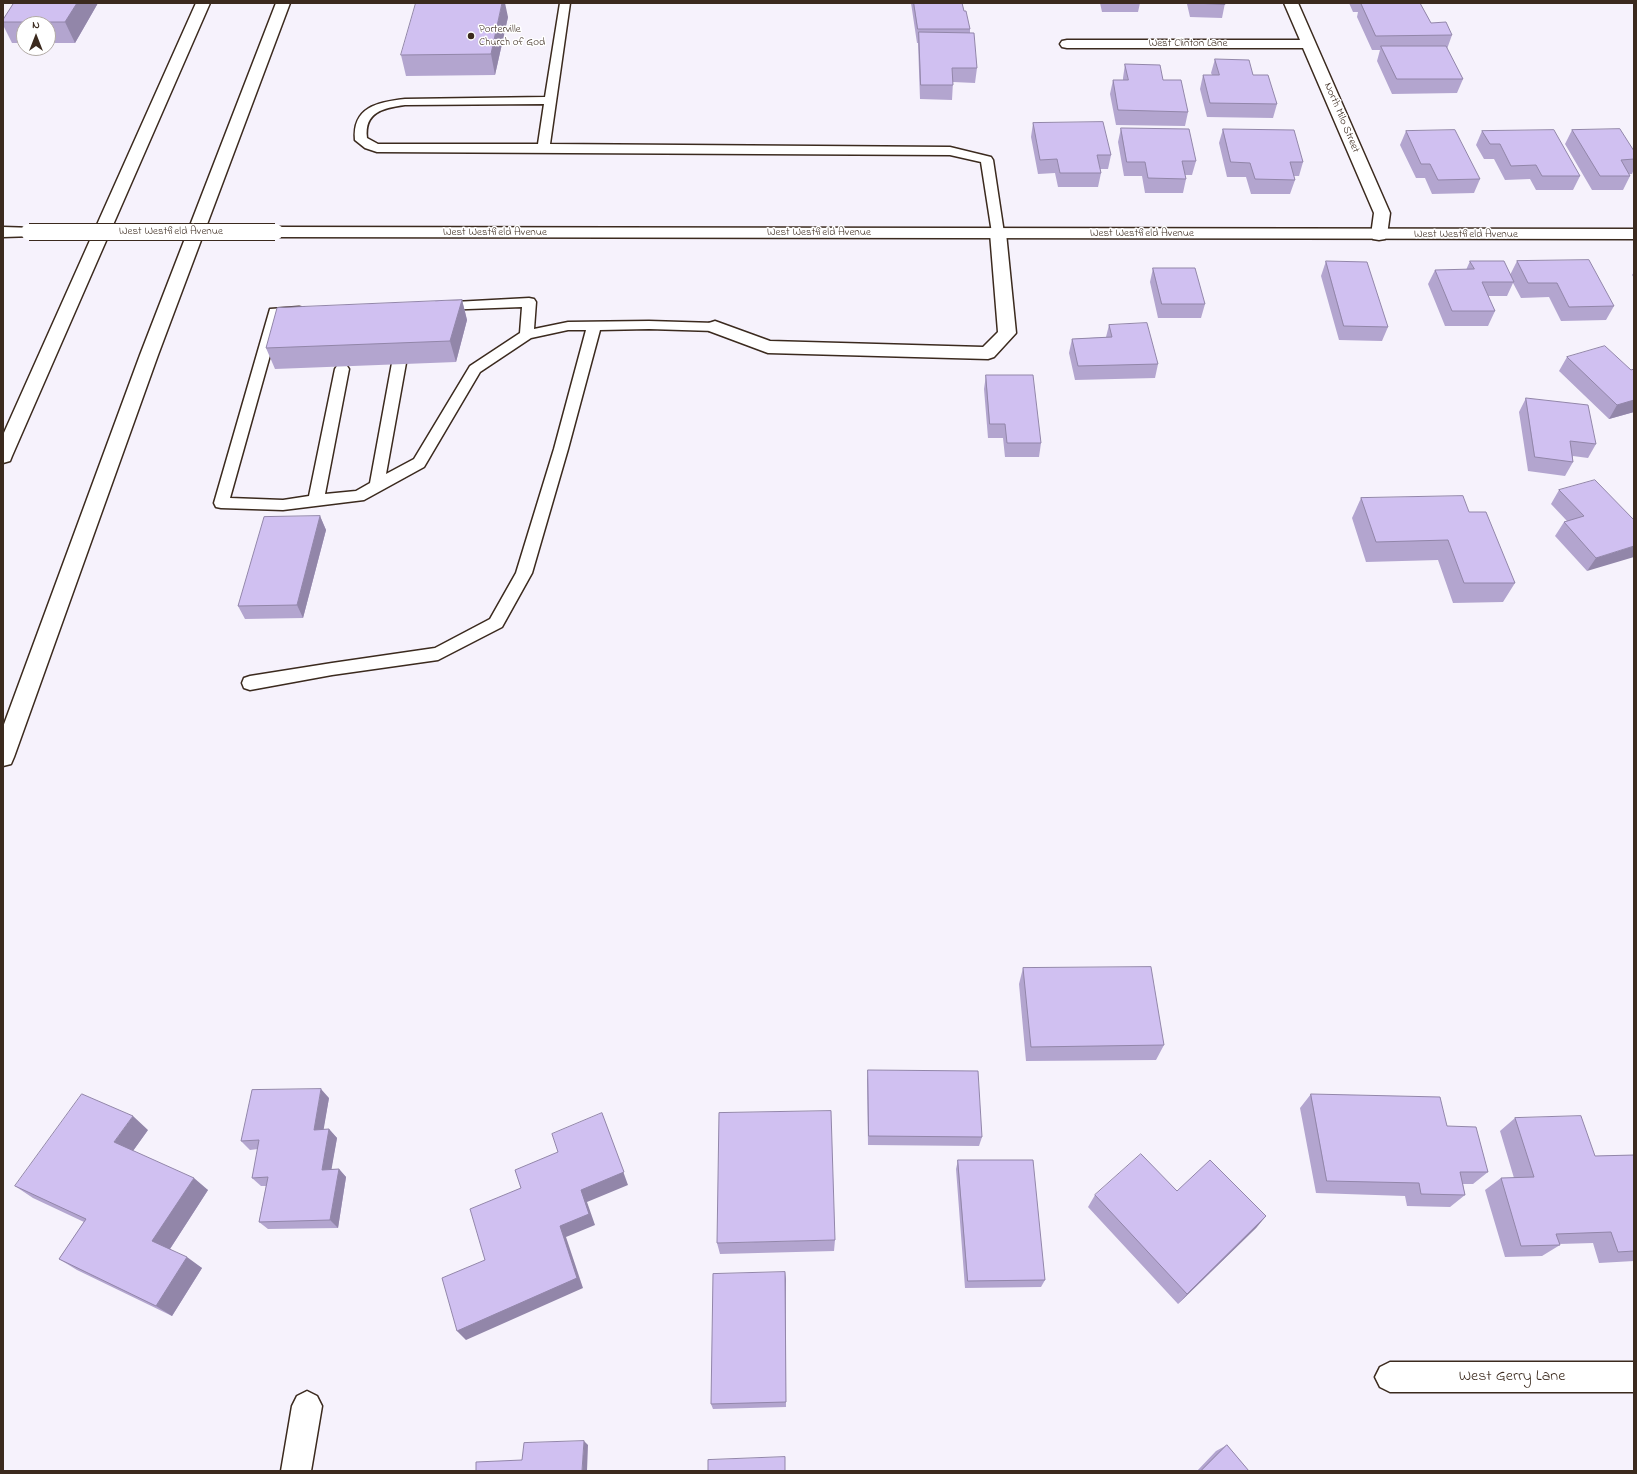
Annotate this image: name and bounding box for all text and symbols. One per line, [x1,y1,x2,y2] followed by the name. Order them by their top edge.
[16,16,56,56] north arrow
[32,17,40,33] text: N
[479,23,545,49] place label: Porterville Church of God
[466,31,476,41] marker: Porterville Church of God
[1149,37,1227,51] street label: West Clinton Lane
[1320,81,1362,155] street label: North Milo Street
[119,225,223,239] street label: West Westfield Avenue
[443,226,547,240] street label: West Westfield Avenue
[767,226,871,240] street label: West Westfield Avenue
[1090,227,1194,241] street label: West Westfield Avenue
[1414,228,1518,242] street label: West Westfield Avenue
[1459,1367,1565,1387] street label: West Gerry Lane

